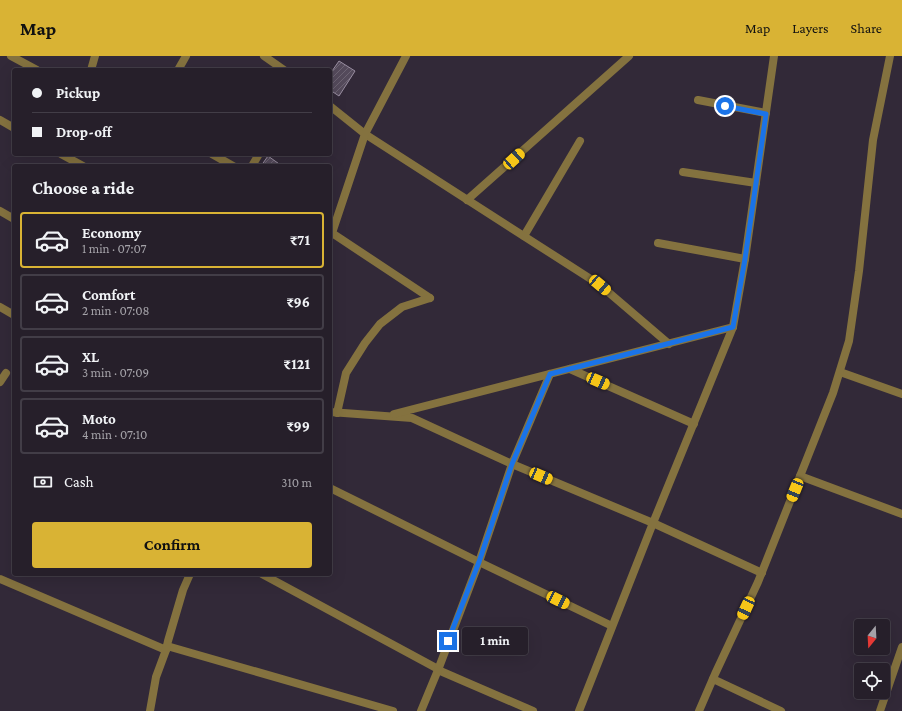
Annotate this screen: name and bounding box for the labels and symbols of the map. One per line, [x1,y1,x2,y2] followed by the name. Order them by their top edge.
[716,97,734,115] route start
[501,147,527,171] car
[587,273,613,297] car
[585,371,611,391] car
[528,466,554,486] car
[785,477,805,503] car
[545,589,571,611] car
[735,595,757,621] car
[854,619,890,655] north arrow
[462,627,528,655] callout: 1 min
[439,632,457,650] route end

